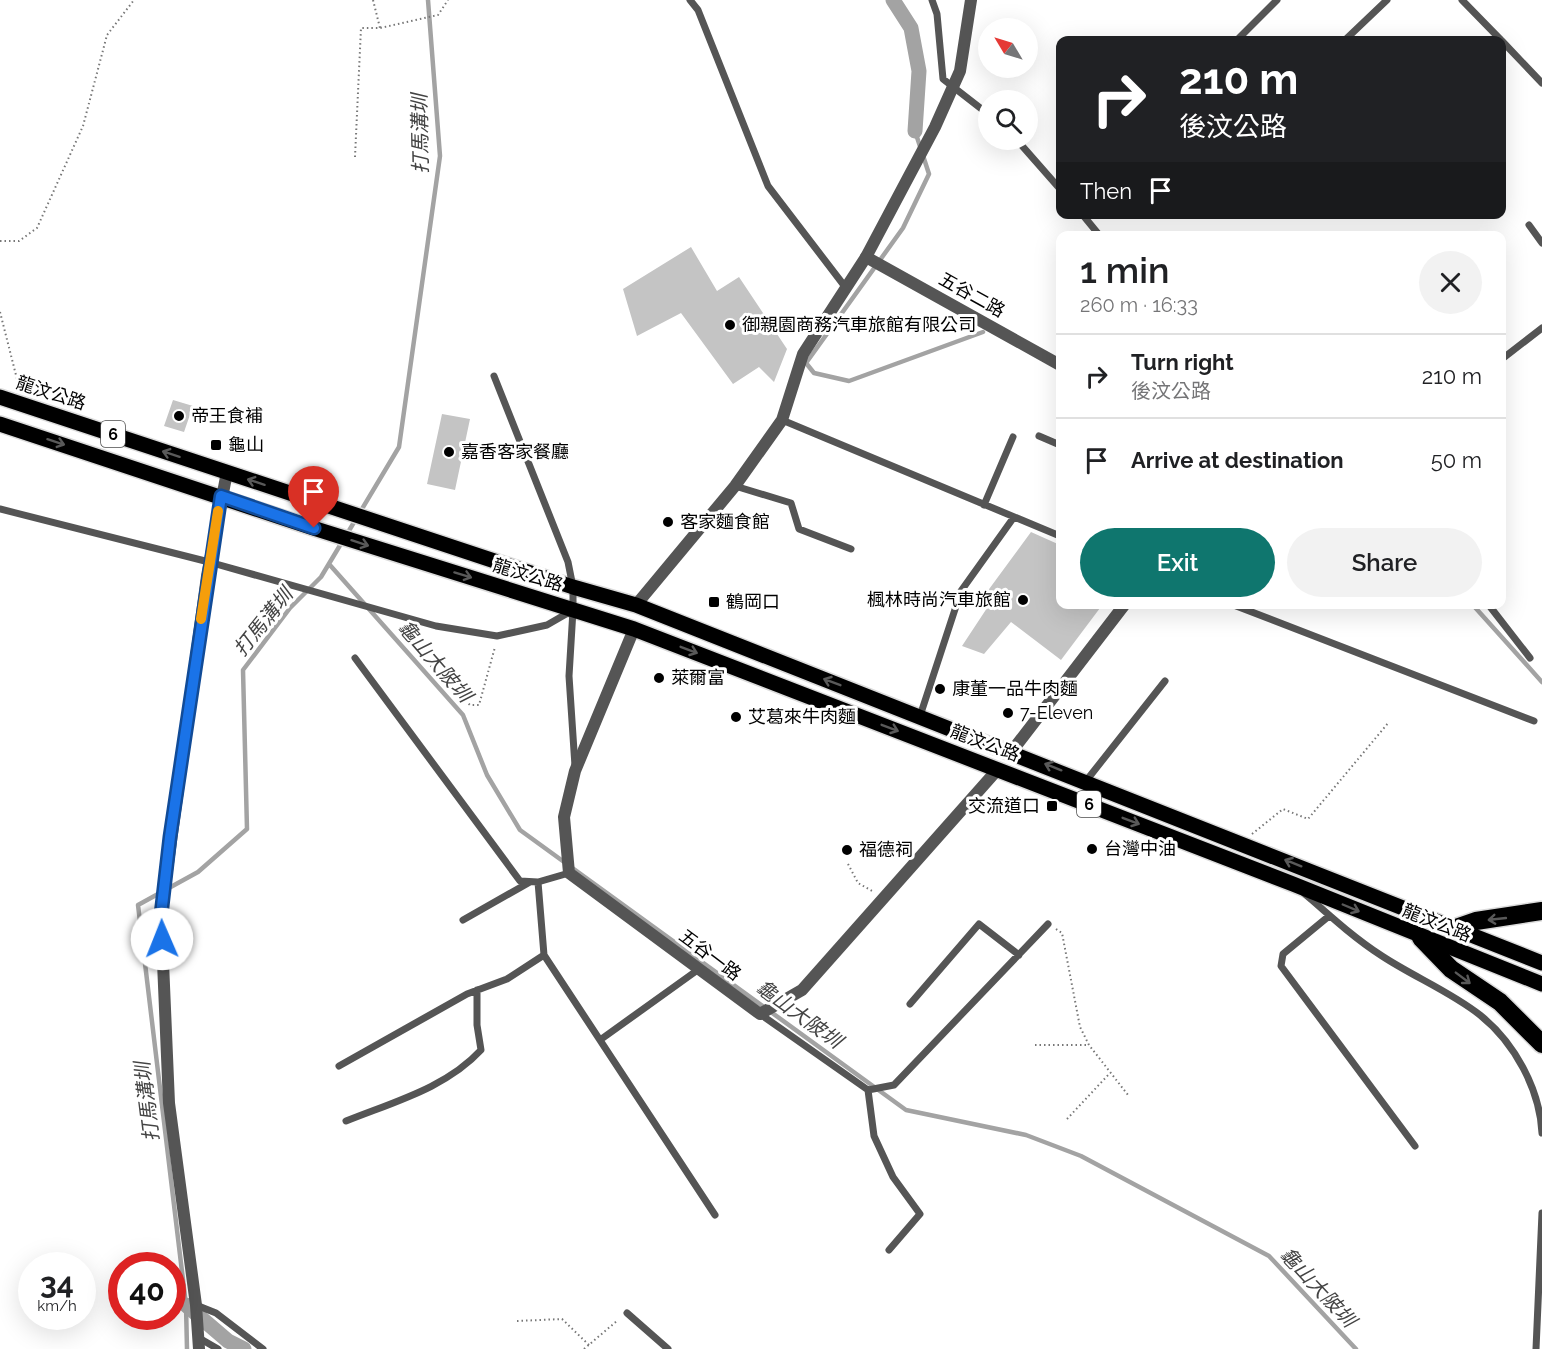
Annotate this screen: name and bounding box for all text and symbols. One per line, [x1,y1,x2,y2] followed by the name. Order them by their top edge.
[978,18,1038,78] north arrow
[978,18,1038,150] map controls
[1179,55,1298,104] text: 210 m
[1080,60,1158,138] icon: right
[978,90,1038,150] button: search
[407,91,433,174] water label: 打馬溝圳
[1179,111,1287,142] text: 後汶公路
[1144,174,1177,207] icon: arrive
[1080,178,1132,204] text: Then
[1080,249,1169,291] text: 1 min
[1419,251,1482,314] button: close
[936,268,1009,321] street label: 五谷二路
[1080,293,1198,317] text: 260 m · 16:33
[742,314,976,335] place label: 御親園商務汽車旅館有限公司
[723,318,737,332] marker: 御親園商務汽車旅館有限公司
[1131,349,1234,375] text: Turn right
[1080,360,1113,393] icon: right
[1422,363,1482,389] text: 210 m
[14,371,89,414] street label: 龍汶公路
[1131,379,1211,403] text: 後汶公路
[191,405,263,426] place label: 帝王食補
[172,409,186,423] marker: 帝王食補
[101,421,125,447] road number: 6
[228,434,264,455] place label: 龜山
[46,438,65,449] one-way arrow
[209,438,223,452] marker: 龜山
[461,441,569,462] place label: 嘉香客家餐廳
[1080,444,1113,477] icon: arrive
[442,445,456,459] marker: 嘉香客家餐廳
[162,447,181,458] one-way arrow
[1131,447,1344,473] text: Arrive at destination
[1431,447,1482,473] text: 50 m
[288,466,339,528] pin
[297,475,330,508] icon: arrive
[247,476,266,487] one-way arrow
[680,511,770,532] place label: 客家麵食館
[661,515,675,529] marker: 客家麵食館
[1080,528,1275,597] button: Exit
[1287,528,1482,597] button: Share
[350,538,369,549] one-way arrow
[491,554,566,595] street label: 龍汶公路
[453,571,472,582] one-way arrow
[229,581,299,661] water label: 打馬溝圳
[867,589,1011,610] place label: 楓林時尚汽車旅館
[726,591,780,612] place label: 鶴岡口
[1016,593,1030,607] marker: 楓林時尚汽車旅館
[707,595,721,609] marker: 鶴岡口
[393,615,479,709] water label: 龜山大陂圳
[679,645,698,656] one-way arrow
[671,667,725,688] place label: 萊爾富
[652,671,666,685] marker: 萊爾富
[823,676,842,687] one-way arrow
[952,678,1078,699] place label: 康董一品牛肉麵
[933,682,947,696] marker: 康董一品牛肉麵
[1020,702,1093,723] place label: 7-Eleven
[748,706,856,727] place label: 艾葛來牛肉麵
[1001,706,1015,720] marker: 7-Eleven
[729,710,743,724] marker: 艾葛來牛肉麵
[948,720,1023,765] street label: 龍汶公路
[881,723,899,734] one-way arrow
[1044,761,1063,772] one-way arrow
[1077,791,1101,817] road number: 6
[968,795,1040,816] place label: 交流道口
[1045,799,1059,813] marker: 交流道口
[1121,816,1140,827] one-way arrow
[1104,838,1176,859] place label: 台灣中油
[859,839,913,860] place label: 福德祠
[1085,842,1099,856] marker: 台灣中油
[840,843,854,857] marker: 福德祠
[1284,857,1302,868] one-way arrow
[1400,899,1474,946] street label: 龍汶公路
[1342,904,1360,915] one-way arrow
[130,907,194,971] position arrow
[1488,914,1508,925] one-way arrow
[675,925,745,985] street label: 五谷一路
[1454,972,1470,984] one-way arrow
[751,975,849,1055] water label: 龜山大陂圳
[130,1058,164,1143] water label: 打馬溝圳
[1275,1242,1363,1334] water label: 龜山大陂圳
[108,1252,186,1330] speed limit sign: 40
[40,1266,74,1301] text: 34
[37,1297,77,1315] text: km/h

